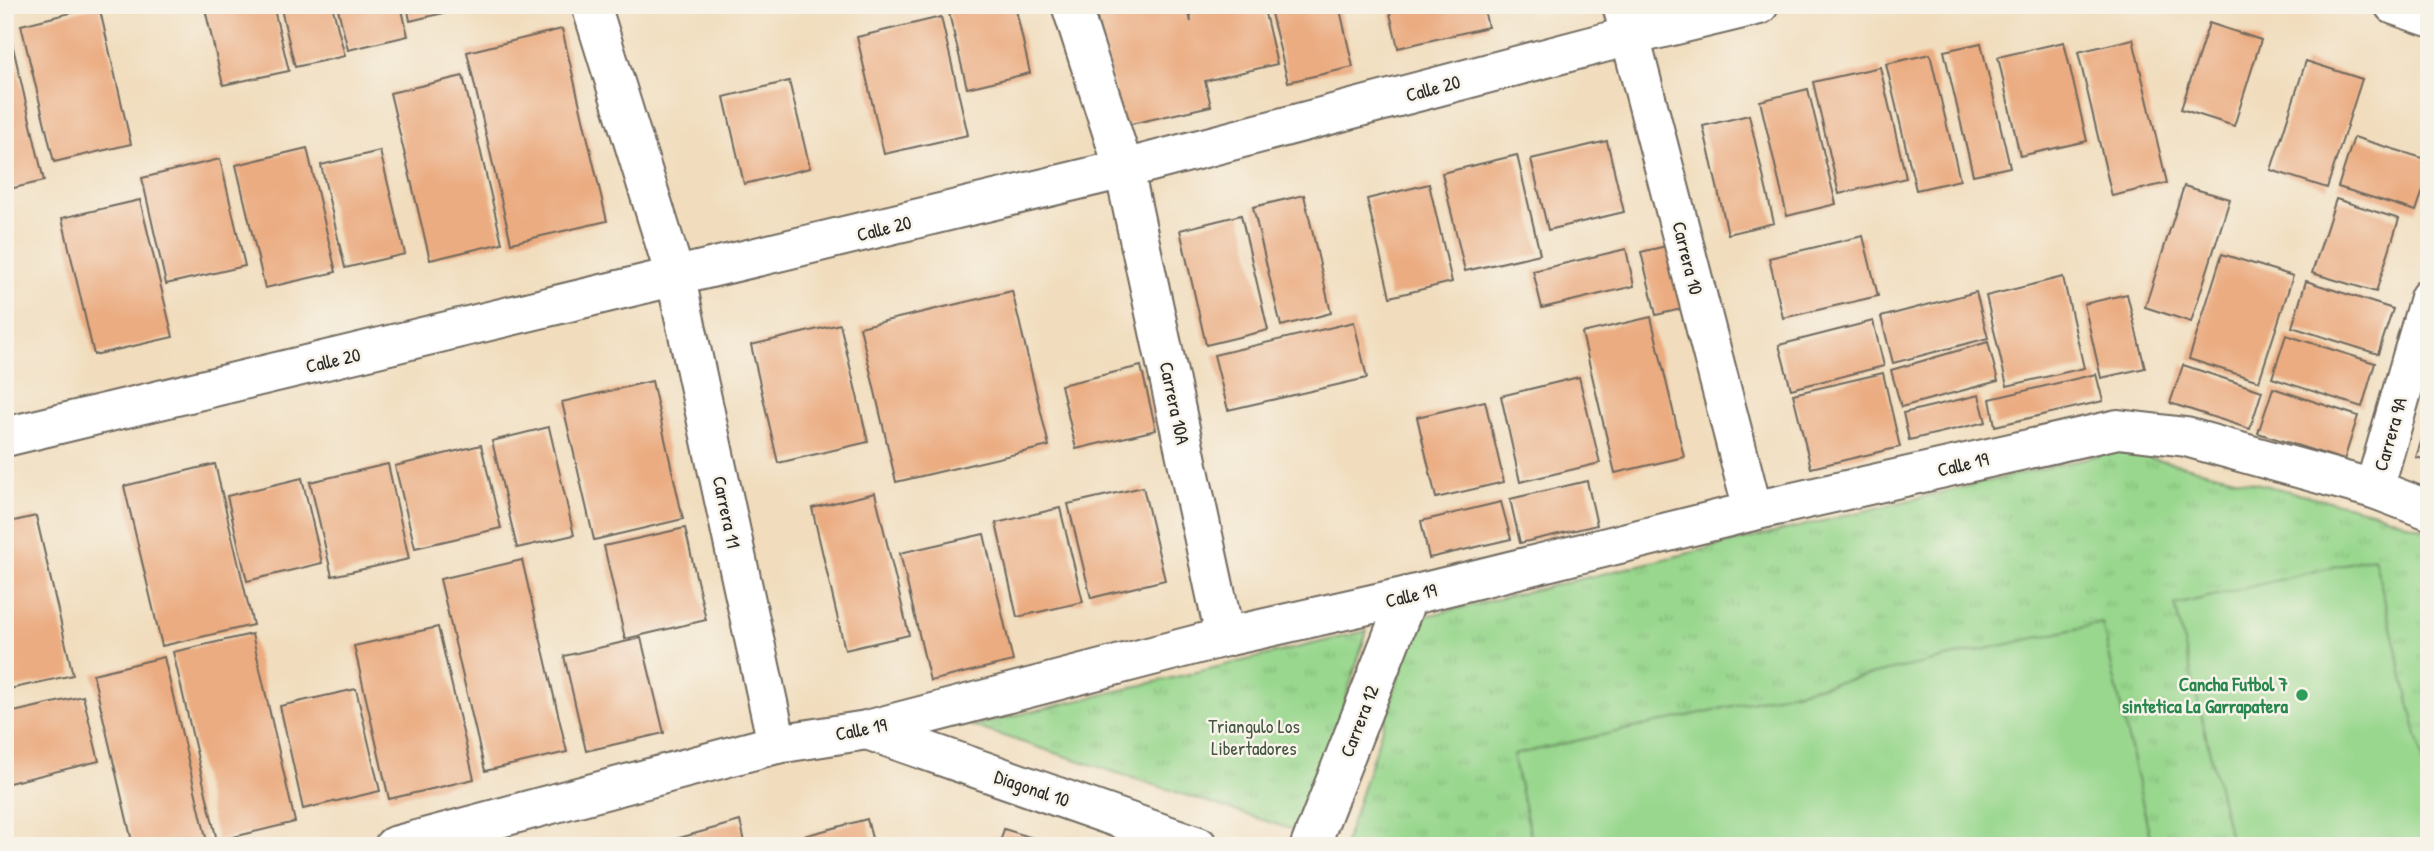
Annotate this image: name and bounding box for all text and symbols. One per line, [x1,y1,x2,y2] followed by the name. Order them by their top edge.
[1403,68,1463,108] street label: Calle 20
[854,209,914,247] street label: Calle 20
[1666,219,1710,297] street label: Carrera 10
[303,341,363,379] street label: Calle 20
[1154,359,1196,447] street label: Carrera 10A
[2367,394,2413,474] street label: Carrera 9A
[1935,445,1991,482] street label: Calle 19
[707,474,747,550] street label: Carrera 11
[1383,576,1439,613] street label: Calle 19
[2122,671,2289,720] place label: Cancha Futbol 7 sintetica La Garrapatera
[1333,681,1385,761] street label: Carrera 12
[2294,687,2310,703] marker: Cancha Futbol 7 sintetica La Garrapatera
[833,711,889,747] street label: Calle 19
[1208,713,1300,761] park label: Triangulo Los Libertadores
[991,763,1073,813] street label: Diagonal 10

